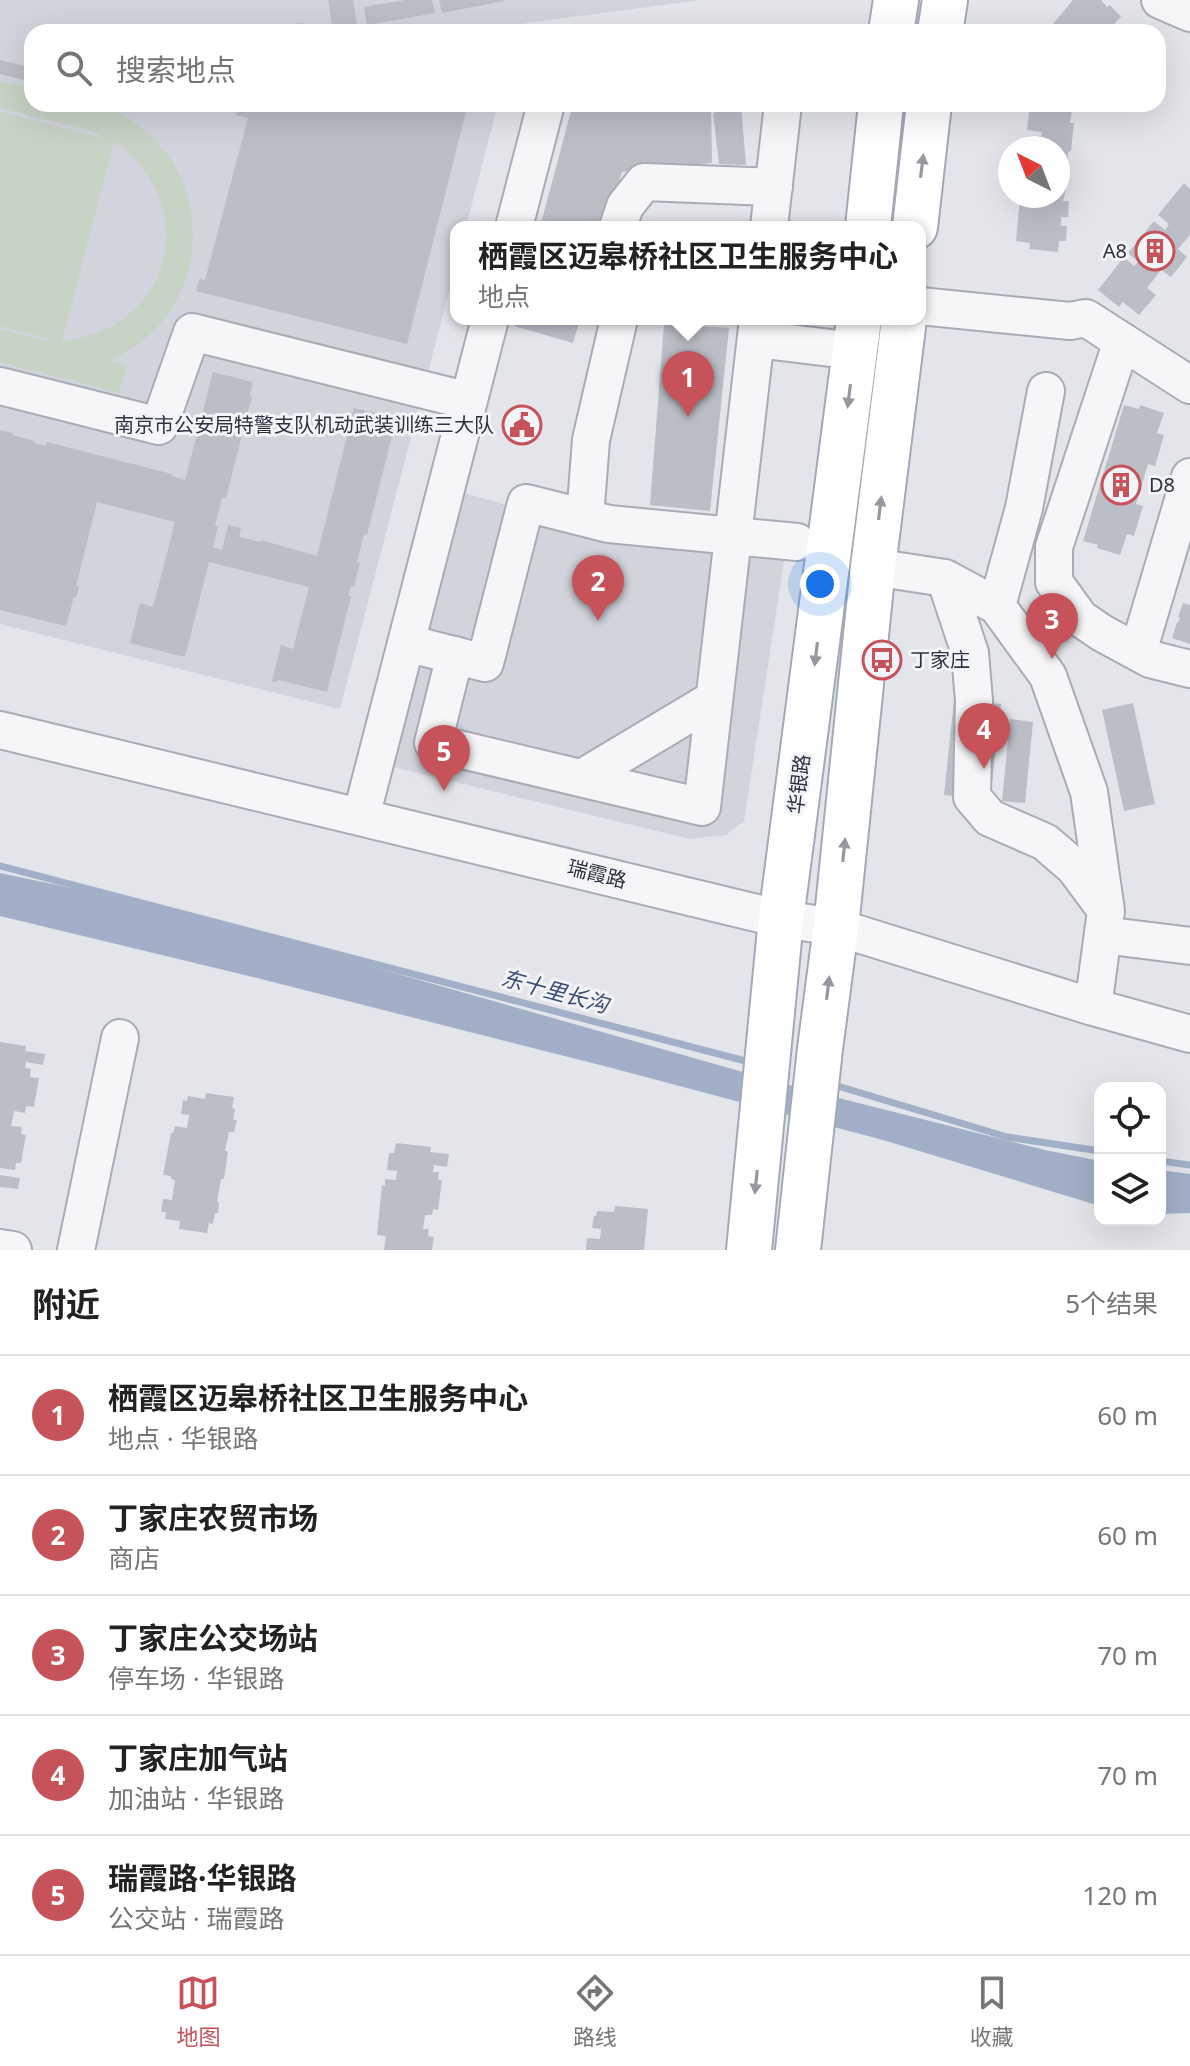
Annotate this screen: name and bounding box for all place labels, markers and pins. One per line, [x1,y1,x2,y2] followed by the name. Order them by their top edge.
[1134,230,1176,272] building icon: A8
[1103,237,1127,264] place label: A8
[662,351,714,417] pin: 1
[501,404,543,446] public building icon: 南京市公安局特警支队机动武装训练三大队
[114,411,494,438] place label: 南京市公安局特警支队机动武装训练三大队
[1100,464,1142,506] building icon: D8
[1149,471,1175,498] place label: D8
[572,555,624,621] pin: 2
[1026,593,1078,659] pin: 3
[861,639,903,681] bus stop icon: 丁家庄
[910,646,970,673] place label: 丁家庄
[958,703,1010,769] pin: 4
[418,725,470,791] pin: 5

